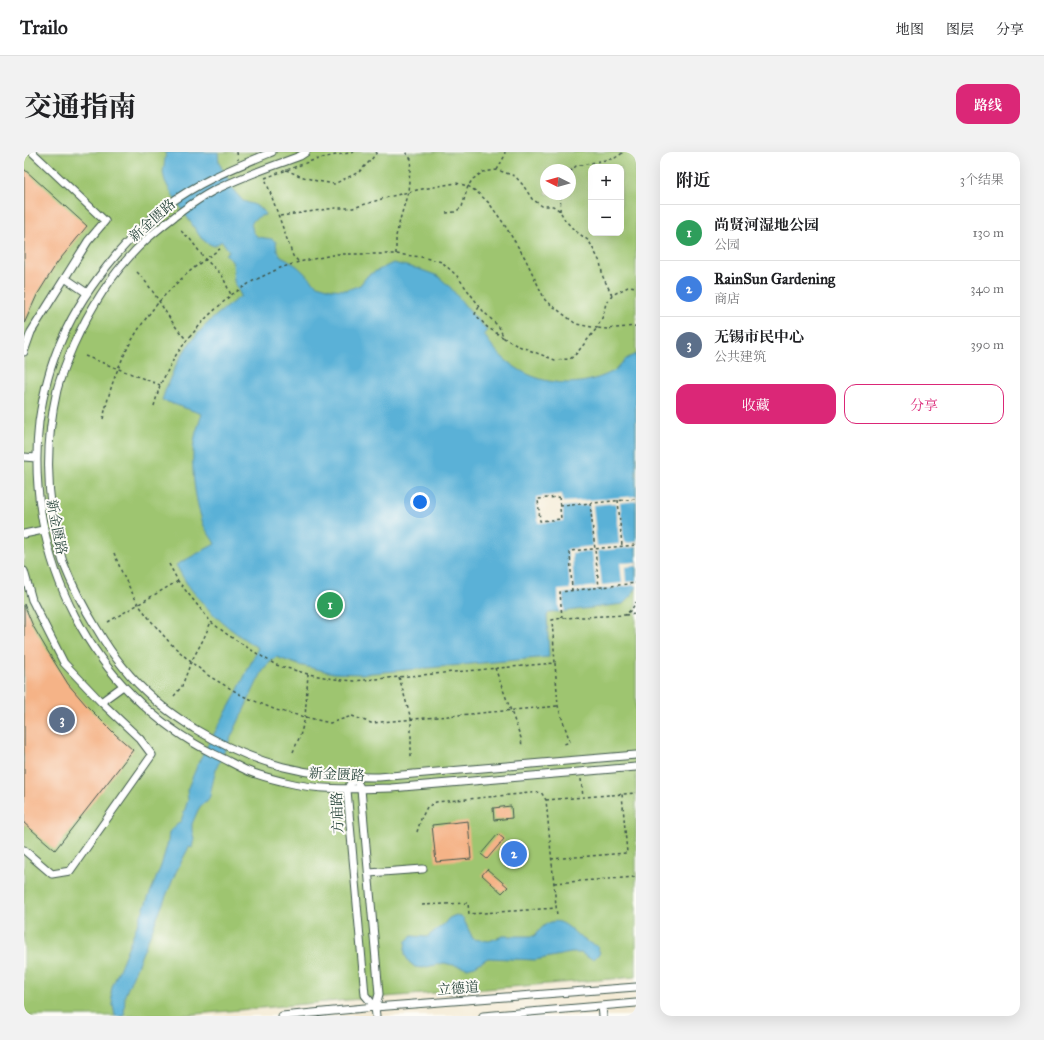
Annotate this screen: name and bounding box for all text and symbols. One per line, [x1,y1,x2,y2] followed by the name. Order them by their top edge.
[20,16,68,39] text: Trailo
[896,21,924,38] text: 地图
[946,21,974,38] text: 图层
[996,21,1024,38] text: 分享
[956,84,1020,124] button: 路线
[24,89,136,124] text: 交通指南
[540,164,576,200] north arrow
[588,164,624,236] map controls
[588,164,624,200] button: +
[676,170,710,191] text: 附近
[960,172,1004,188] text: 3个结果
[126,196,179,245] street label: 新金匮路
[588,200,624,236] button: −
[714,216,819,234] text: 尚贤河湿地公园
[686,225,692,241] text: 1
[972,225,1004,241] text: 130 m
[714,237,740,253] text: 公园
[714,270,835,288] text: RainSun Gardening
[686,281,692,297] text: 2
[970,281,1004,297] text: 340 m
[714,291,740,307] text: 商店
[714,328,804,346] text: 无锡市民中心
[686,337,692,353] text: 3
[971,337,1004,353] text: 390 m
[714,349,766,365] text: 公共建筑
[676,384,836,424] button: 收藏
[844,384,1004,424] button: 分享
[410,492,430,512] your location
[43,498,70,556] street label: 新金匮路
[317,590,343,620] pin: 1
[49,705,75,735] pin: 3
[309,765,365,784] street label: 新金匮路
[328,792,347,834] street label: 方庙路
[501,839,527,869] pin: 2
[436,979,480,998] street label: 立德道

